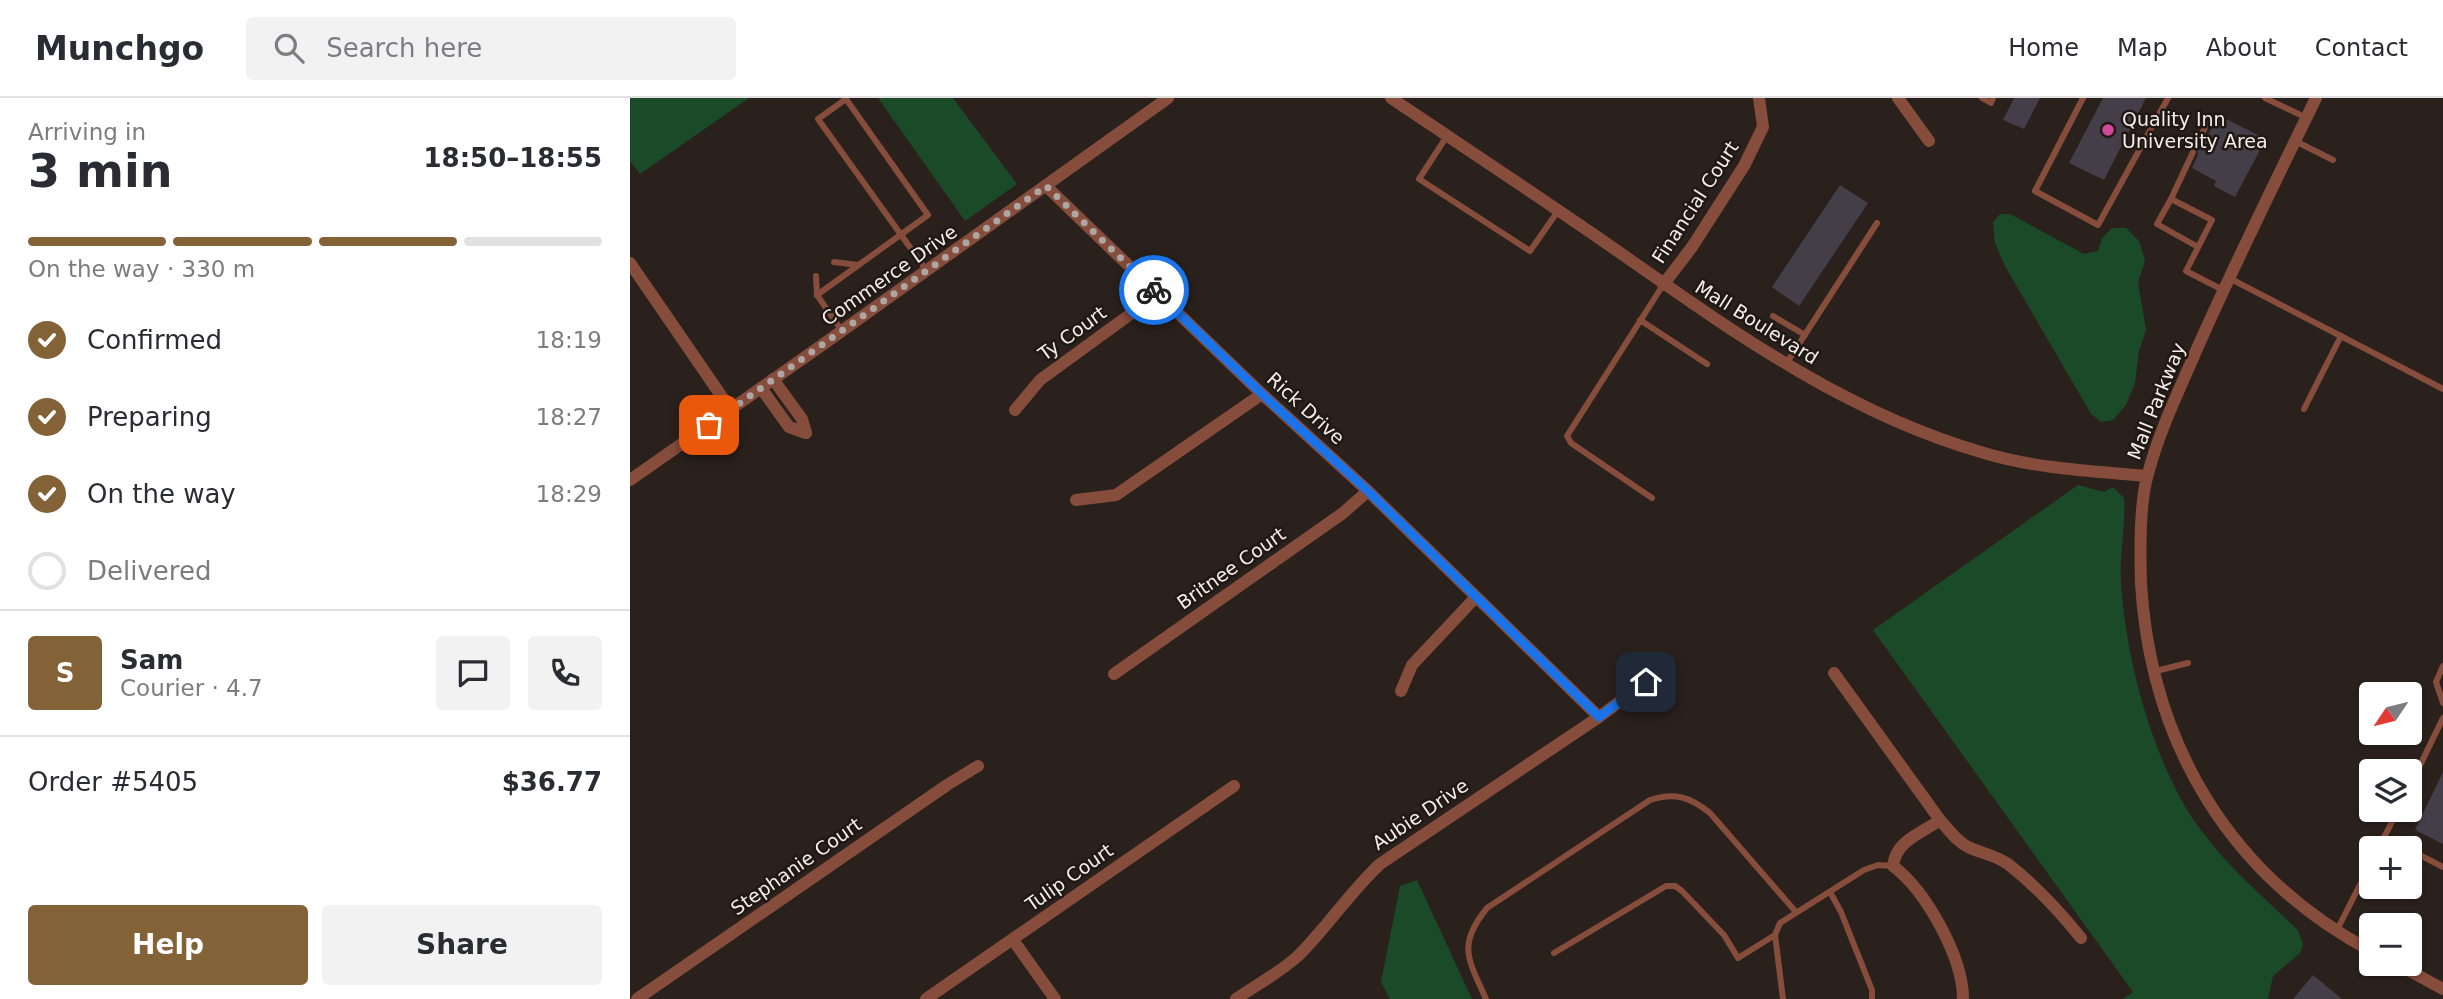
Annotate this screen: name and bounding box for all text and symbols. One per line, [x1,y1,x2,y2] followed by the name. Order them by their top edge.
[246,17,736,80] search box
[35,29,204,68] text: Munchgo
[270,29,308,67] icon: search
[326,33,482,63] text: Search here
[2008,34,2079,62] text: Home
[2117,34,2168,62] text: Map
[2206,34,2277,62] text: About
[2315,34,2408,62] text: Contact
[2122,108,2268,152] place label: Quality Inn University Area
[28,119,146,145] text: Arriving in
[2100,122,2116,138] marker: Quality Inn University Area
[1647,137,1743,267] street label: Financial Court
[423,143,602,173] text: 18:50–18:55
[28,144,172,198] text: 3 min
[817,220,961,330] street label: Commerce Drive
[1119,255,1189,325] courier
[28,256,255,282] text: On the way · 330 m
[1135,271,1173,309] icon: bike
[1691,275,1823,369] street label: Mall Boulevard
[1033,301,1110,365] street label: Ty Court
[28,321,66,359] icon: check
[87,325,222,355] text: Confirmed
[536,327,602,353] text: 18:19
[2123,339,2189,463] street label: Mall Parkway
[1263,367,1349,449] street label: Rick Drive
[679,395,739,455] pin
[28,398,66,436] icon: check
[87,402,212,432] text: Preparing
[536,404,602,430] text: 18:27
[690,406,728,444] icon: bag
[28,475,66,513] icon: check
[87,479,236,509] text: On the way
[536,481,602,507] text: 18:29
[1173,523,1289,613] street label: Britnee Court
[87,556,211,586] text: Delivered
[436,636,510,710] button: chat
[528,636,602,710] button: phone
[120,645,183,675] text: Sam
[1616,652,1676,712] pin
[56,658,74,688] text: S
[1627,663,1665,701] icon: home
[120,675,263,701] text: Courier · 4.7
[2359,682,2422,746] north arrow
[2359,682,2422,976] map controls
[2359,759,2422,822] button: layers
[28,767,198,797] text: Order #5405
[502,767,602,797] text: $36.77
[1368,774,1472,854] street label: Aubie Drive
[727,813,865,919] street label: Stephanie Court
[2359,836,2422,899] button: +
[1020,839,1117,916] street label: Tulip Court
[28,905,308,985] button: Help
[322,905,602,985] button: Share
[2359,913,2422,976] button: −

